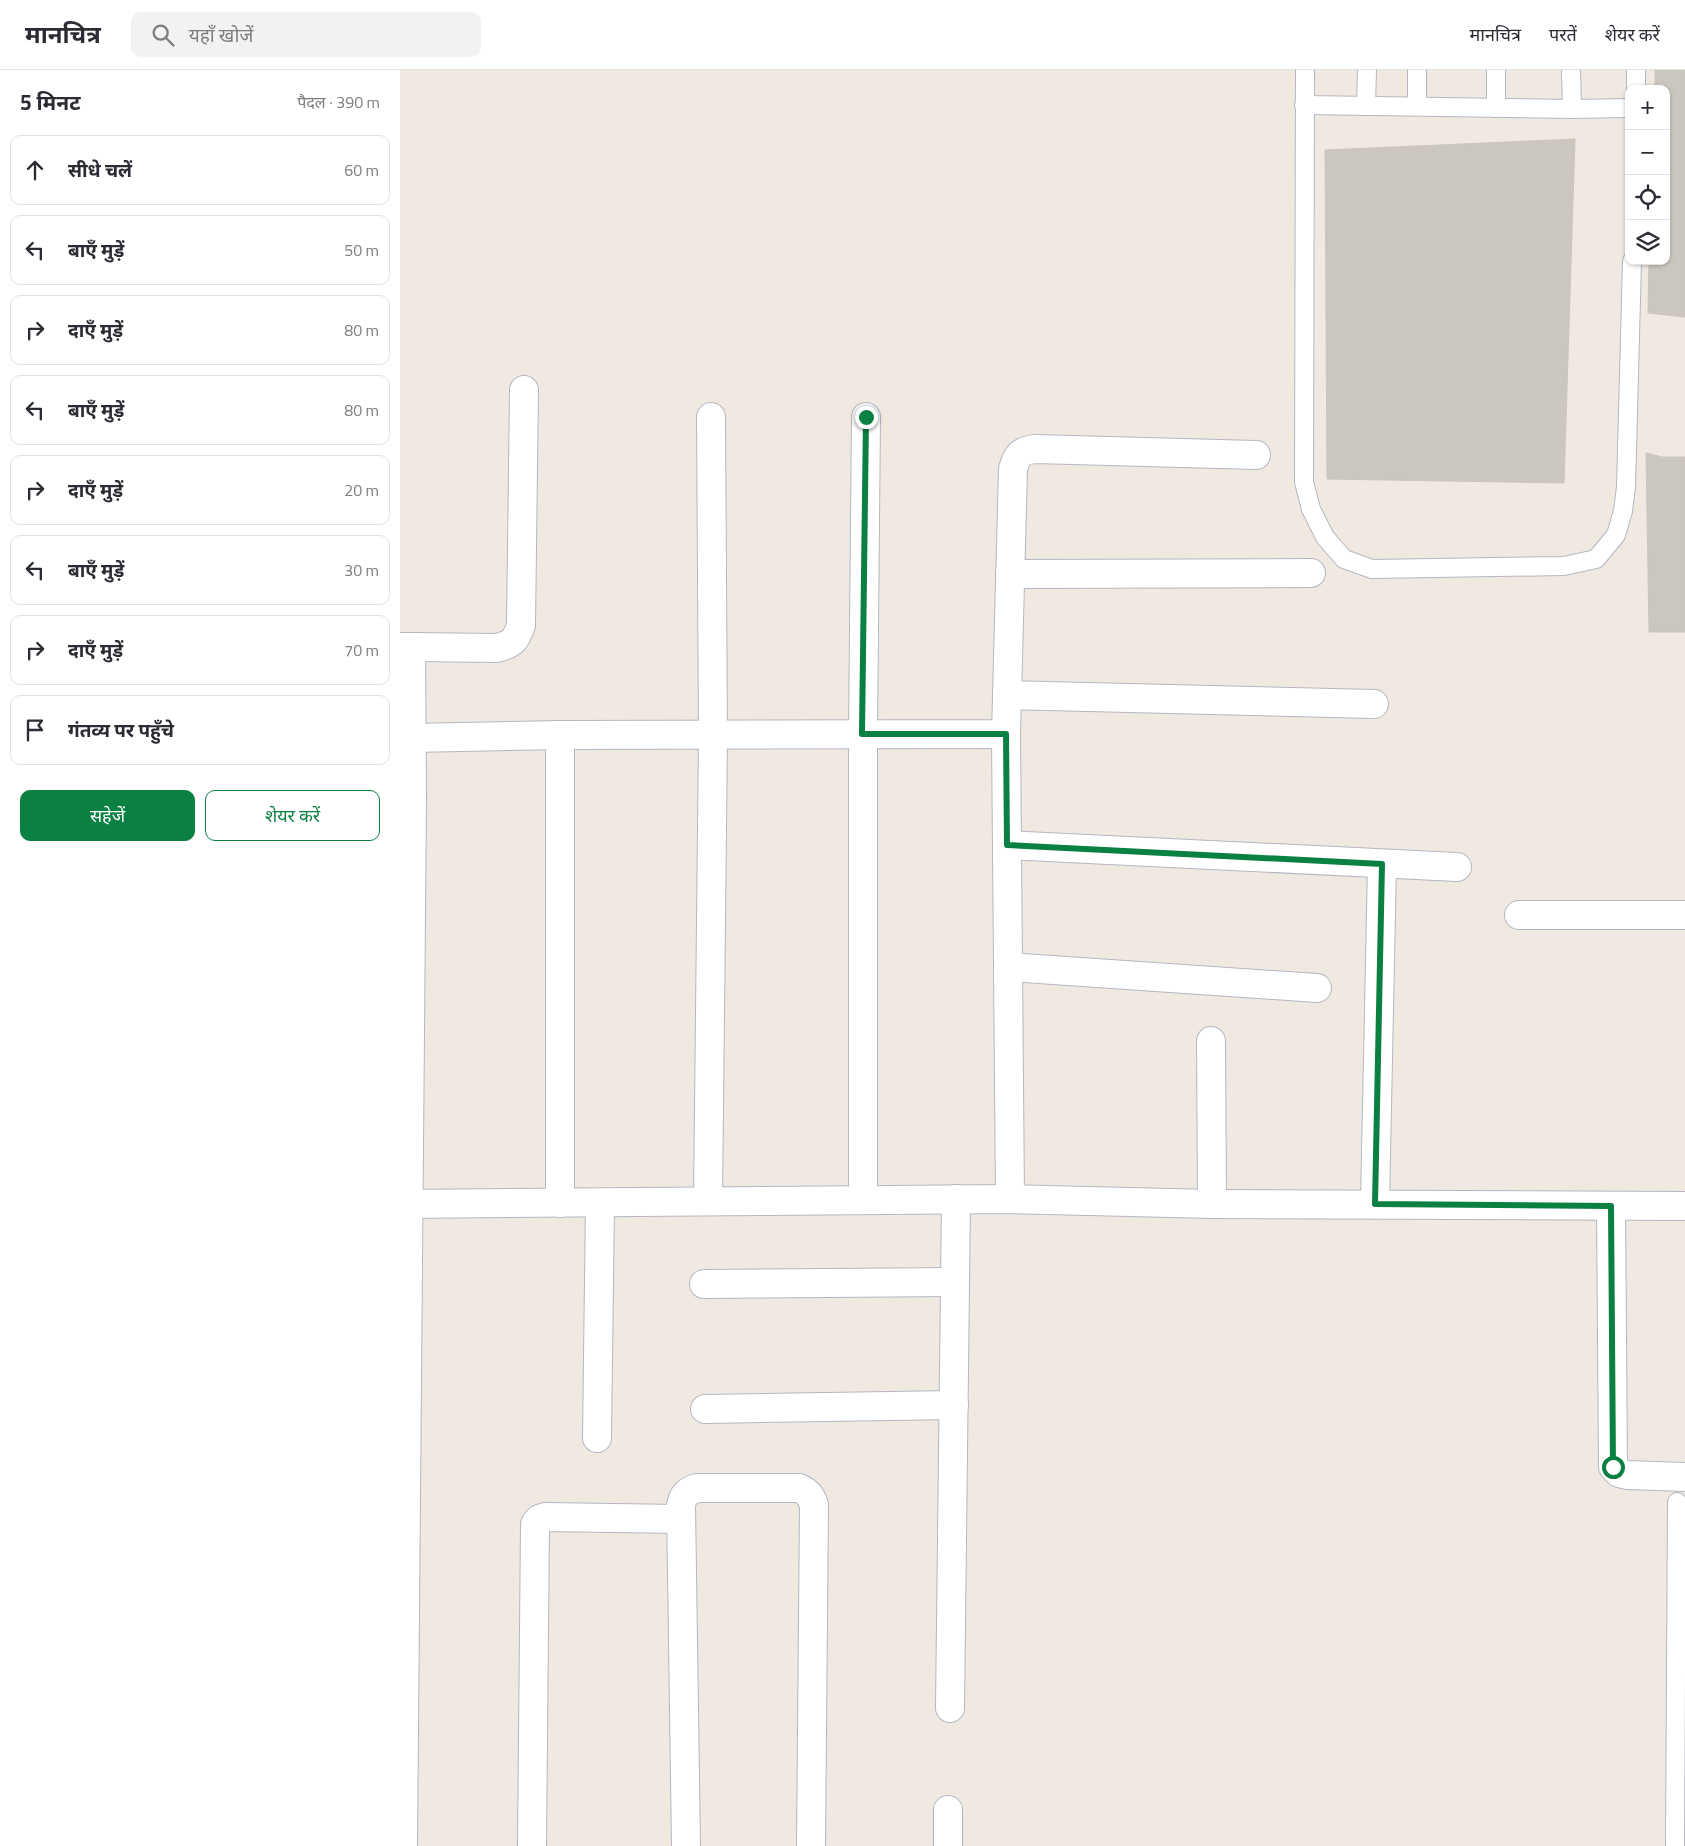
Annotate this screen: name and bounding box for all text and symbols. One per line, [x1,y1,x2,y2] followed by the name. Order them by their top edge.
[131,12,481,57] search box
[25,16,101,52] text: मानचित्र
[189,20,253,49] text: यहाँ खोजें
[149,21,177,49] icon: search
[1469,21,1521,48] text: मानचित्र
[1549,21,1577,48] text: परतें
[1605,21,1660,48] text: शेयर करें
[1625,85,1670,265] map controls
[1625,85,1670,130] button: +
[20,86,80,118] text: 5 मिनट
[297,90,380,114] text: पैदल · 390 m
[1625,130,1670,175] button: −
[68,155,132,184] text: सीधे चलें
[21,156,49,184] icon: ahead
[344,158,379,182] text: 60 m
[1625,175,1670,220] button: locate
[1625,220,1670,265] button: layers
[68,235,124,264] text: बाएँ मुड़ें
[21,236,49,264] icon: left
[344,238,379,262] text: 50 m
[68,315,123,344] text: दाएँ मुड़ें
[21,316,49,344] icon: right
[344,318,379,342] text: 80 m
[68,395,124,424] text: बाएँ मुड़ें
[21,396,49,424] icon: left
[344,398,379,422] text: 80 m
[855,406,878,429] route end
[68,475,123,504] text: दाएँ मुड़ें
[21,476,49,504] icon: right
[344,478,379,502] text: 20 m
[68,555,124,584] text: बाएँ मुड़ें
[21,556,49,584] icon: left
[344,558,379,582] text: 30 m
[68,635,123,664] text: दाएँ मुड़ें
[21,636,49,664] icon: right
[344,638,379,662] text: 70 m
[68,715,174,744] text: गंतव्य पर पहुँचे
[21,716,49,744] icon: arrive
[20,790,195,841] button: सहेजें
[205,790,380,841] button: शेयर करें
[1602,1456,1625,1479] route start

